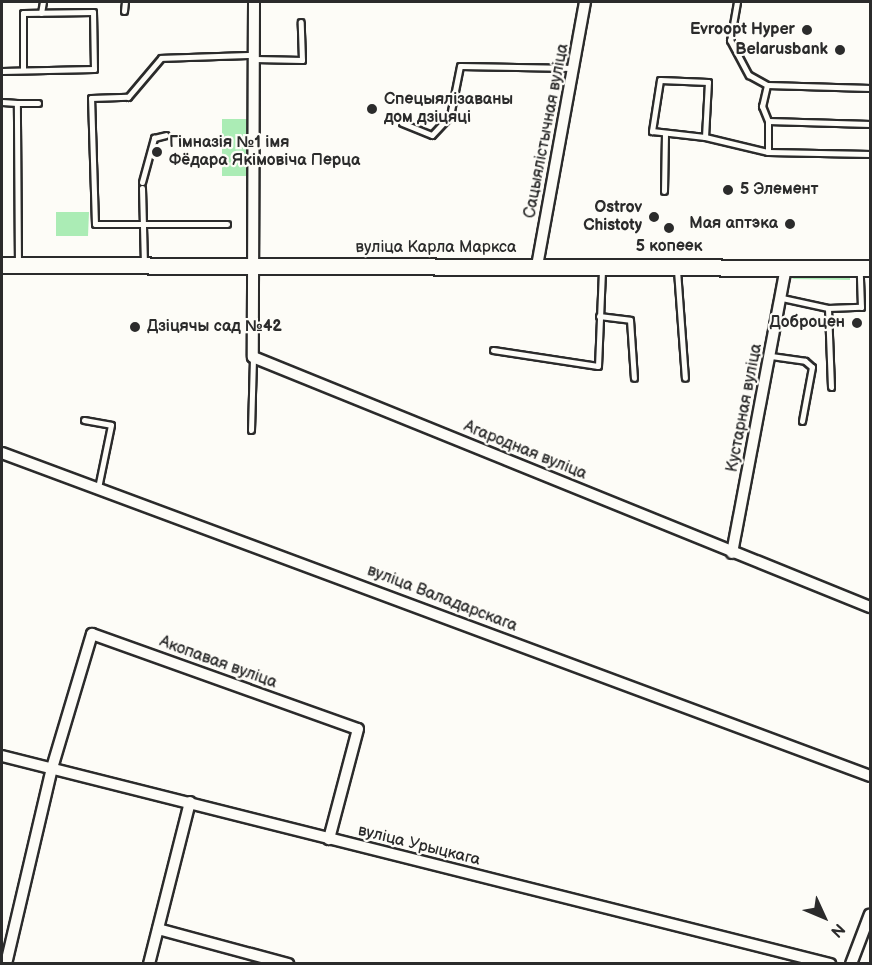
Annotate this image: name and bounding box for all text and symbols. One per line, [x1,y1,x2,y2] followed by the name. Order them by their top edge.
[690,20,795,40] place label: Evroopt Hyper
[800,23,814,37] marker: Evroopt Hyper
[735,40,828,60] place label: Belarusbank
[521,42,573,220] street label: Сацыялістычная вуліца
[833,43,847,57] marker: Belarusbank
[384,90,513,128] place label: Спецыялізаваны дом дзіцяці
[365,102,379,116] marker: Спецыялізаваны дом дзіцяці
[169,133,360,171] place label: Гімназія №1 імя Фёдара Якімовіча Перца
[150,145,164,159] marker: Гімназія №1 імя Фёдара Якімовіча Перца
[740,180,818,200] place label: 5 Элемент
[721,183,735,197] marker: 5 Элемент
[583,198,642,236] place label: Ostrov Chistoty
[647,210,661,224] marker: Ostrov Chistoty
[689,214,778,234] place label: Мая аптэка
[783,217,797,231] marker: Мая аптэка
[662,221,676,235] marker: 5 копеек
[636,237,702,257] place label: 5 копеек
[356,238,516,258] street label: вуліца Карла Маркса
[770,313,845,333] place label: Доброцен
[850,316,864,330] marker: Доброцен
[147,317,282,337] place label: Дзіцячы сад №42
[128,320,142,334] marker: Дзіцячы сад №42
[723,342,767,474] street label: Кустарная вуліца
[461,418,589,484] street label: Агародная вуліца
[364,562,520,636] street label: вуліца Валадарскага
[157,633,279,693] street label: Акопавая вуліца
[356,822,482,870] street label: вуліца Урыцкага
[794,887,854,947] north arrow
[826,919,848,941] text: N

